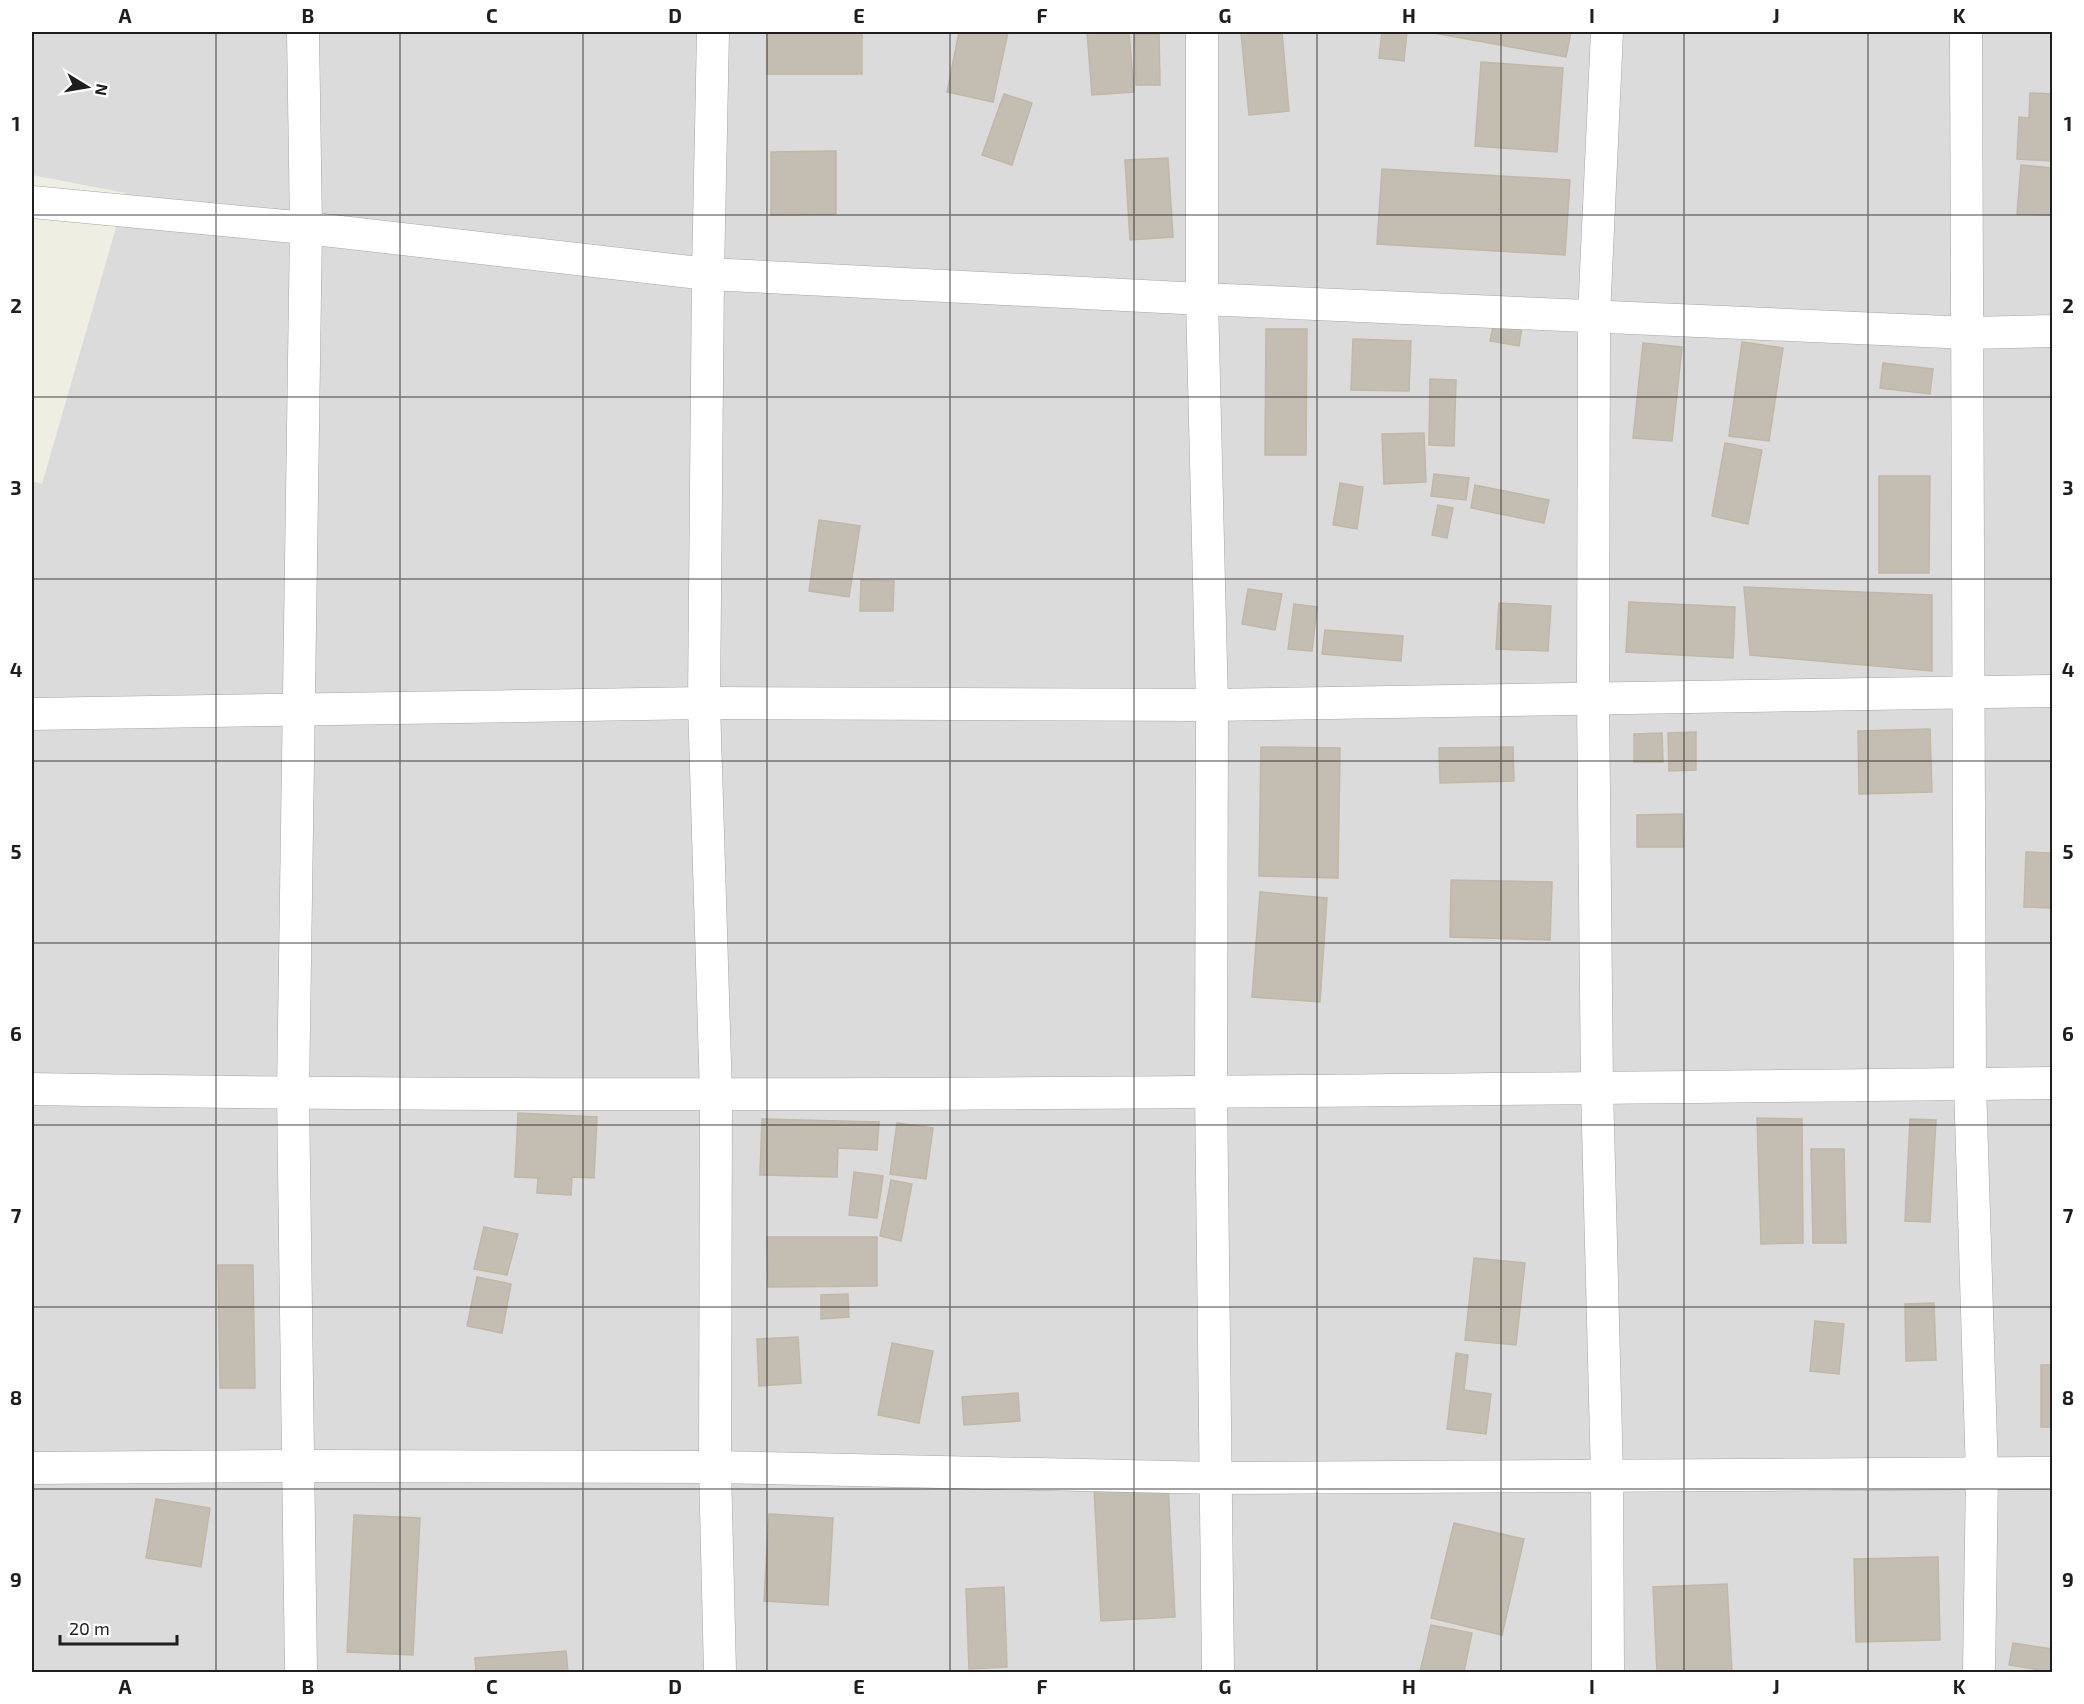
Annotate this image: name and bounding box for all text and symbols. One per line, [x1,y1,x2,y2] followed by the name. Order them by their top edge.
[118,3,132,27] text: A
[302,3,314,27] text: B
[486,3,498,27] text: C
[668,3,682,27] text: D
[853,3,865,27] text: E
[1036,3,1048,27] text: F
[1219,3,1231,27] text: G
[1402,3,1416,27] text: H
[1589,3,1595,27] text: I
[1772,3,1780,27] text: J
[1953,3,1966,27] text: K
[57,57,117,117] north arrow
[92,82,113,97] text: N
[12,111,20,135] text: 1
[2064,111,2072,135] text: 1
[10,293,22,317] text: 2
[2062,293,2074,317] text: 2
[10,475,22,499] text: 3
[2062,475,2074,499] text: 3
[10,657,23,681] text: 4
[2062,657,2075,681] text: 4
[10,839,22,863] text: 5
[2062,839,2074,863] text: 5
[10,1021,22,1045] text: 6
[2062,1021,2074,1045] text: 6
[11,1203,22,1227] text: 7
[2063,1203,2074,1227] text: 7
[10,1385,22,1409] text: 8
[2062,1385,2074,1409] text: 8
[10,1567,22,1591] text: 9
[2062,1567,2074,1591] text: 9
[60,1608,177,1646] scale bar
[69,1617,110,1639] text: 20 m
[118,1674,132,1698] text: A
[302,1674,314,1698] text: B
[486,1674,498,1698] text: C
[668,1674,682,1698] text: D
[853,1674,865,1698] text: E
[1036,1674,1048,1698] text: F
[1219,1674,1231,1698] text: G
[1402,1674,1416,1698] text: H
[1589,1674,1595,1698] text: I
[1772,1674,1780,1698] text: J
[1953,1674,1966,1698] text: K

